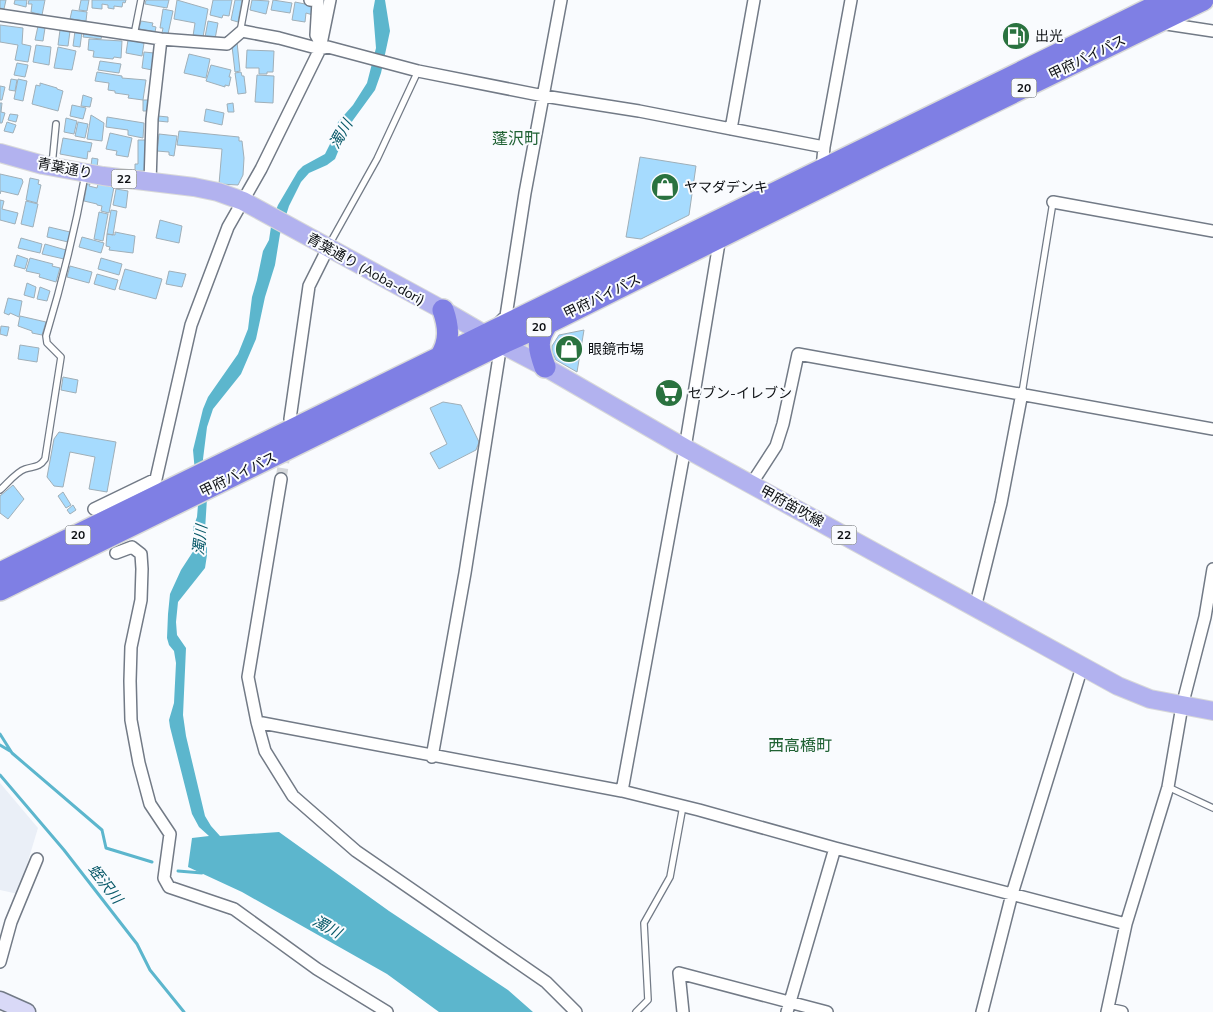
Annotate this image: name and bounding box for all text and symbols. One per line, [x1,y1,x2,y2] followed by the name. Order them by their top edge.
[1001,21,1031,51] fuel station icon: 出光
[1035,27,1063,46] place label: 出光
[1045,31,1129,84] street label: 甲府バイパス
[1012,78,1036,98] road number: 20
[325,114,358,152] water label: 濁川
[492,128,540,150] district label: 蓬沢町
[36,154,94,183] street label: 青葉通り
[112,170,136,188] road number: 22
[650,172,680,202] shop icon: ヤマダデンキ
[684,178,768,197] place label: ヤマダデンキ
[303,229,428,310] street label: 青葉通り (Aoba-dori)
[560,270,644,323] street label: 甲府バイパス
[526,318,552,337] road number: 20
[554,334,584,364] shop icon: 眼鏡市場
[588,340,644,359] place label: 眼鏡市場
[654,378,684,408] supermarket icon: セブン-イレブン
[688,384,792,403] place label: セブン-イレブン
[196,448,280,501] street label: 甲府バイパス
[757,481,827,532] street label: 甲府笛吹線
[188,522,212,556] water label: 濁川
[66,526,90,544] road number: 20
[832,526,856,544] road number: 22
[768,735,832,757] district label: 西高橋町
[83,860,128,909] water label: 蛭沢川
[309,911,347,944] water label: 濁川

